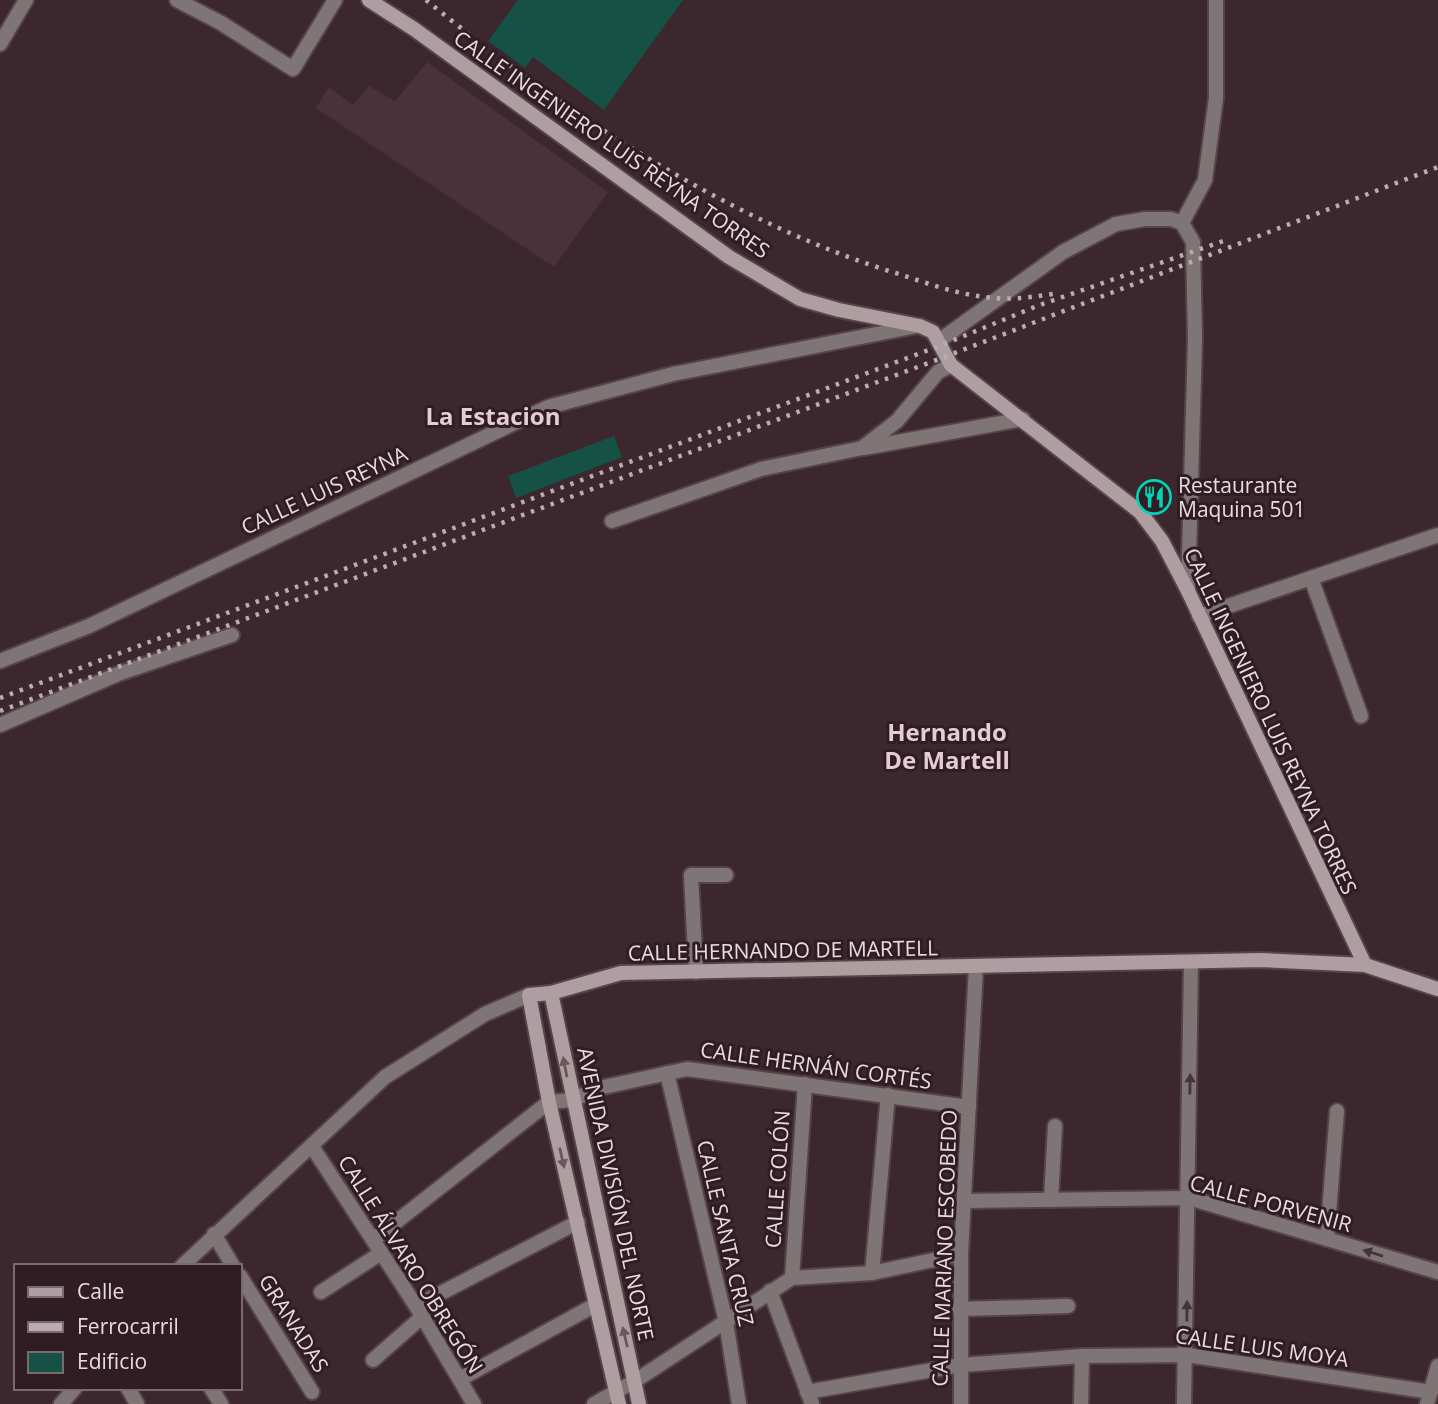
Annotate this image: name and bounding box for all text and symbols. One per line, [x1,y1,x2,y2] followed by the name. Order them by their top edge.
[449,24,775,264] street label: CALLE INGENIERO LUIS REYNA TORRES
[426,399,560,432] district label: La Estacion
[236,439,412,541] street label: CALLE LUIS REYNA
[1178,471,1306,523] place label: Restaurante Maquina 501
[1135,478,1173,516] restaurant icon: Restaurante Maquina 501
[1178,543,1364,899] street label: CALLE INGENIERO LUIS REYNA TORRES
[884,715,1010,776] district label: Hernando De Martell
[628,933,938,967] street label: CALLE HERNANDO DE MARTELL
[699,1035,933,1095] street label: CALLE HERNÁN CORTÉS
[571,1045,661,1343] street label: AVENIDA DIVISIÓN DEL NORTE
[560,1056,571,1078] one-way arrow
[1184,1073,1196,1095] one-way arrow
[758,1109,796,1249] street label: CALLE COLÓN
[925,1109,963,1387] street label: CALLE MARIANO ESCOBEDO
[691,1137,761,1329] street label: CALLE SANTA CRUZ
[557,1147,568,1169] one-way arrow
[332,1150,490,1378] street label: CALLE ÁLVARO OBREGÓN
[1187,1168,1355,1238] street label: CALLE PORVENIR
[1362,1247,1383,1257] one-way arrow
[14,1264,242,1390] legend
[253,1269,335,1377] street label: GRANADAS
[77,1277,124,1305] text: Calle
[1182,1300,1193,1322] one-way arrow
[77,1312,179,1340] text: Ferrocarril
[1173,1321,1351,1373] street label: CALLE LUIS MOYA
[620,1326,631,1348] one-way arrow
[77,1347,147,1375] text: Edificio

